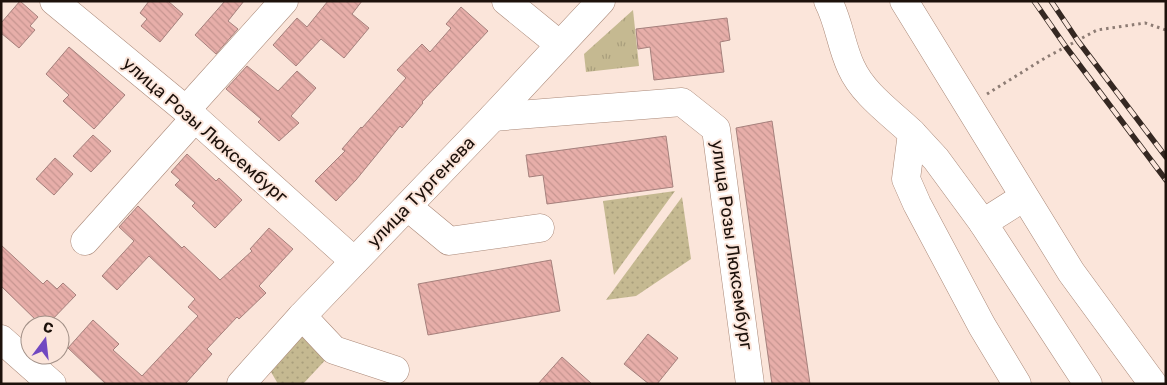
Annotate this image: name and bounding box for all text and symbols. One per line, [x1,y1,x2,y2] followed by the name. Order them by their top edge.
[118,52,292,208] street label: улица Розы Люксембург
[362,132,480,252] street label: улица Тургенева
[706,139,758,352] street label: улица Розы Люксембург
[20,315,70,365] north arrow
[41,318,55,337] text: С

